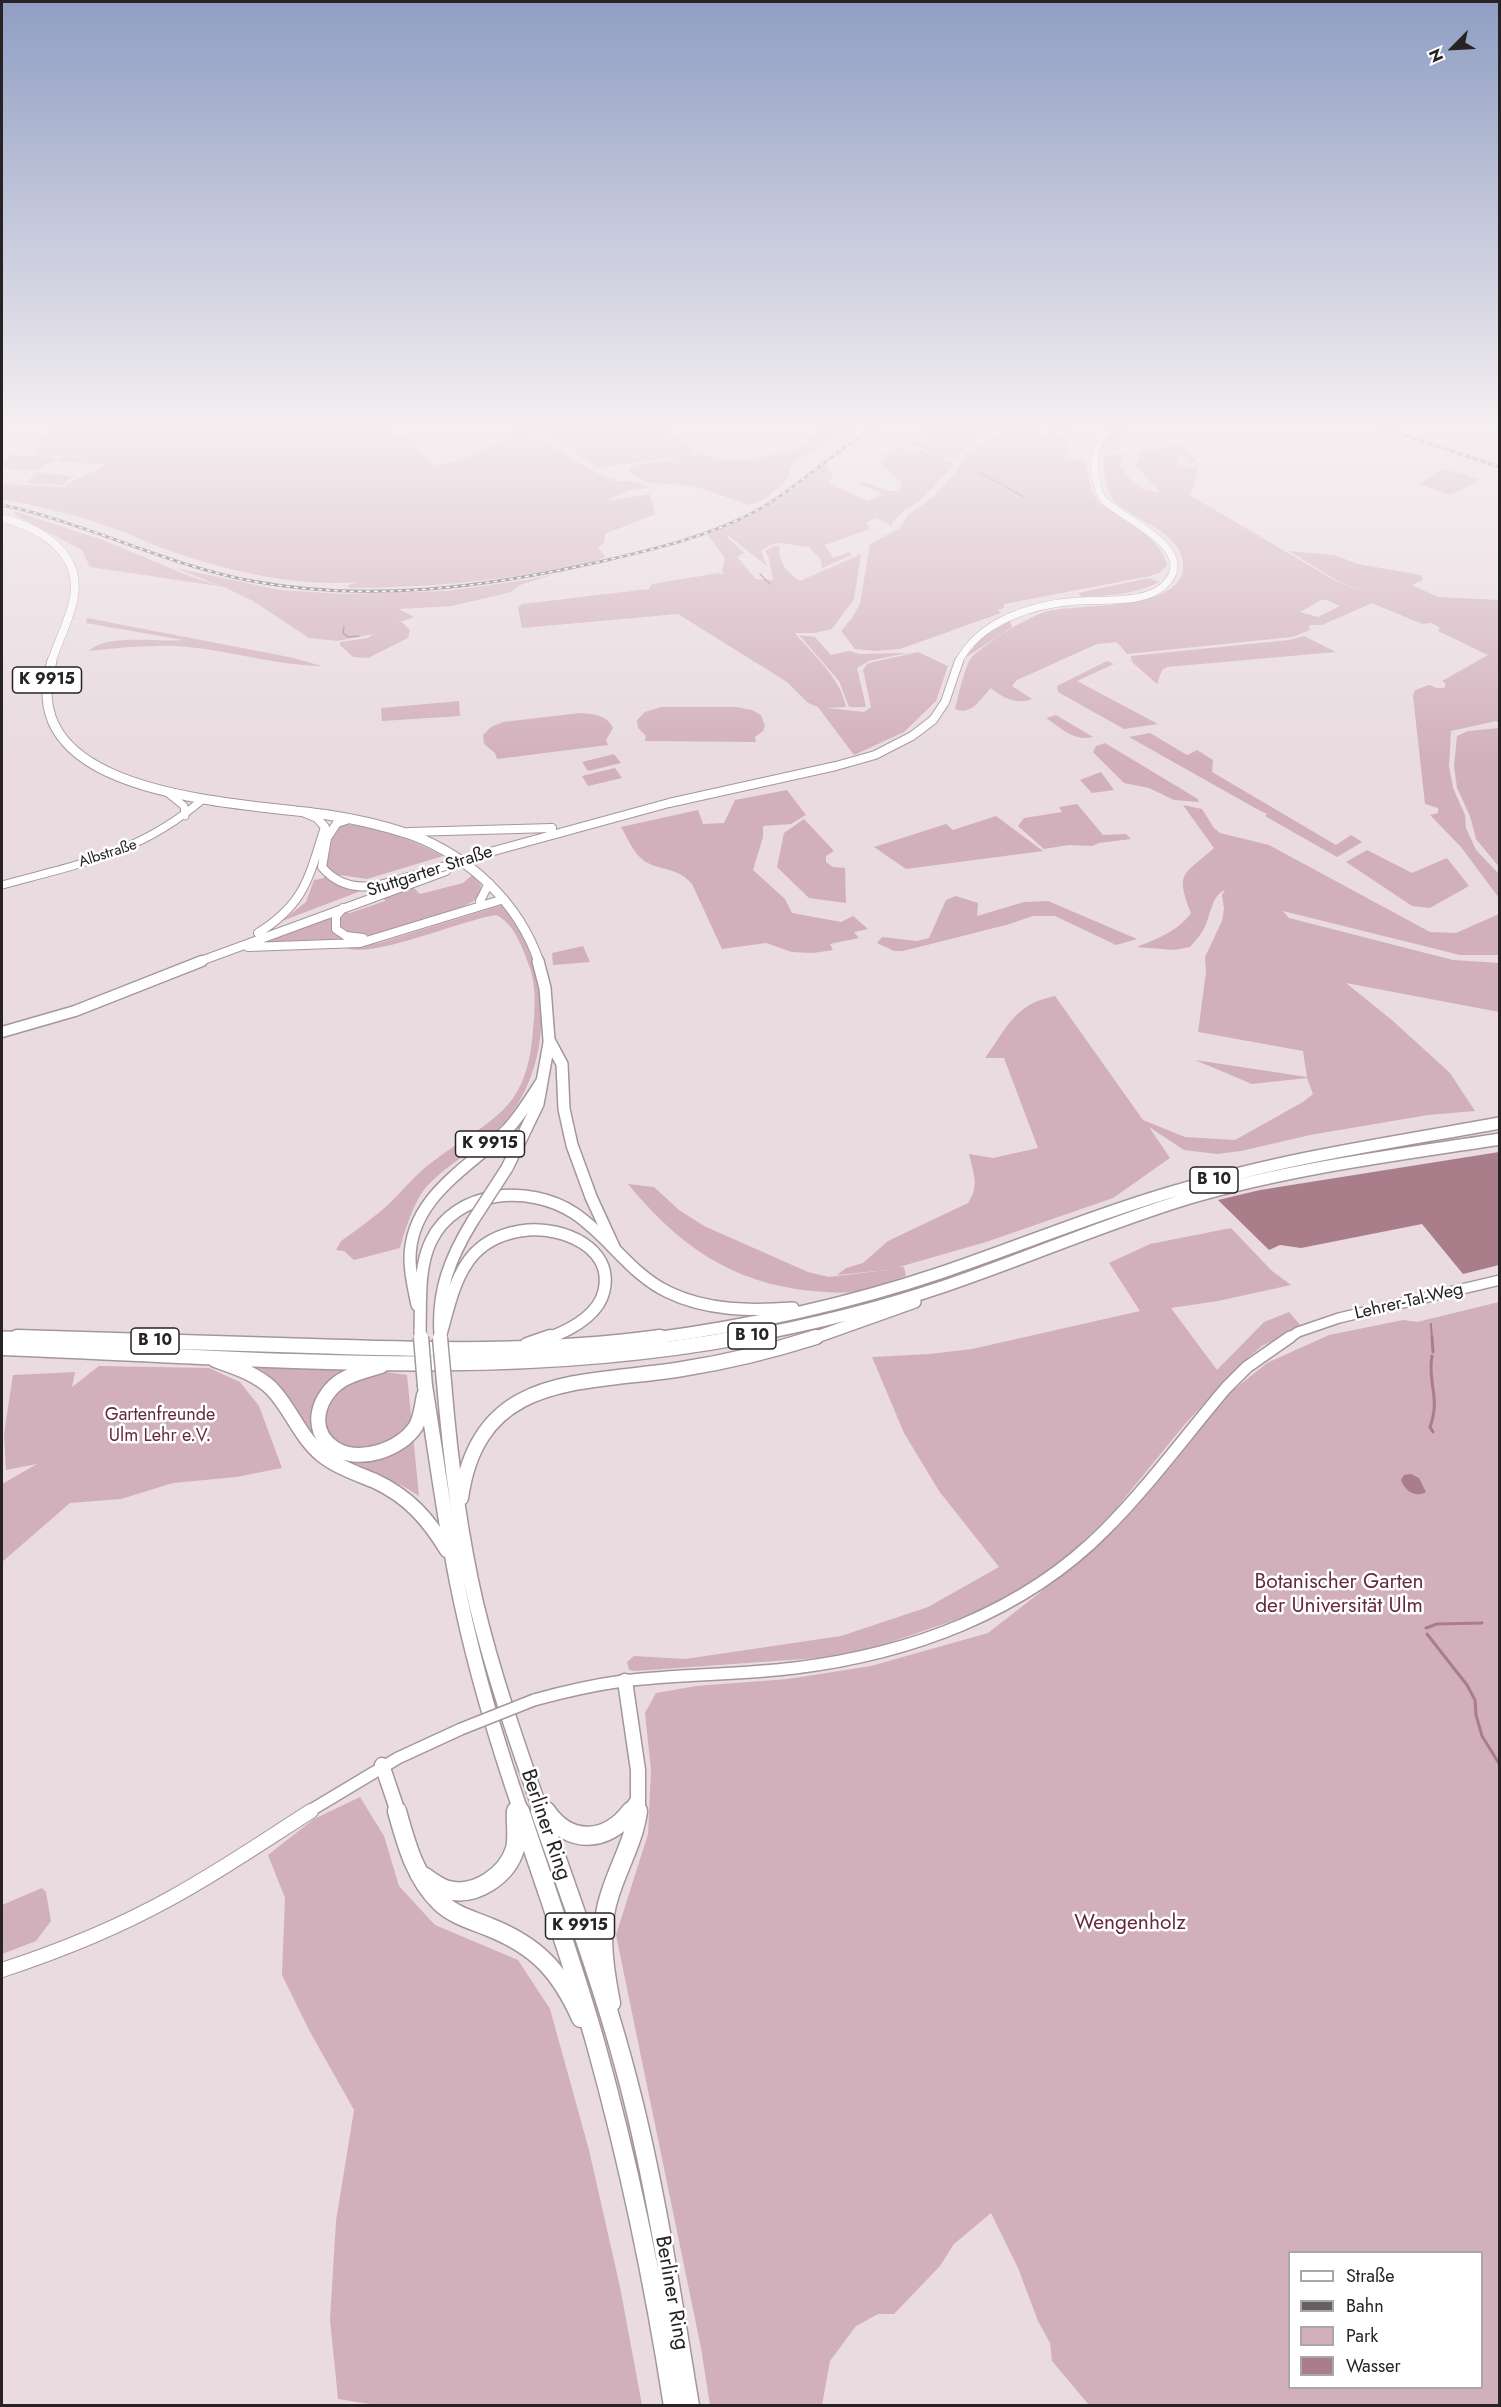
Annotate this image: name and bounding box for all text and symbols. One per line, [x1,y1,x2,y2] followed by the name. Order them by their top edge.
[1423,18,1483,78] north arrow
[1423,45,1449,66] text: N
[12,667,82,693] road number: K 9915
[77,836,139,872] street label: Albstraße
[364,841,496,903] street label: Stuttgarter Straße
[456,1131,524,1157] road number: K 9915
[1190,1167,1238,1193] road number: B 10
[1352,1279,1466,1325] street label: Lehrer-Tal-Weg
[728,1323,776,1349] road number: B 10
[131,1328,179,1354] road number: B 10
[105,1405,215,1448] park label: Gartenfreunde Ulm Lehr e.V.
[1254,1570,1424,1620] park label: Botanischer Garten der Universität Ulm
[514,1766,576,1884] street label: Berliner Ring
[1074,1911,1186,1937] park label: Wengenholz
[546,1913,614,1939] road number: K 9915
[649,2234,693,2352] street label: Berliner Ring
[1288,2251,1483,2389] legend
[1346,2263,1394,2289] text: Straße
[1346,2293,1384,2319] text: Bahn
[1346,2323,1378,2349] text: Park
[1346,2353,1401,2379] text: Wasser

